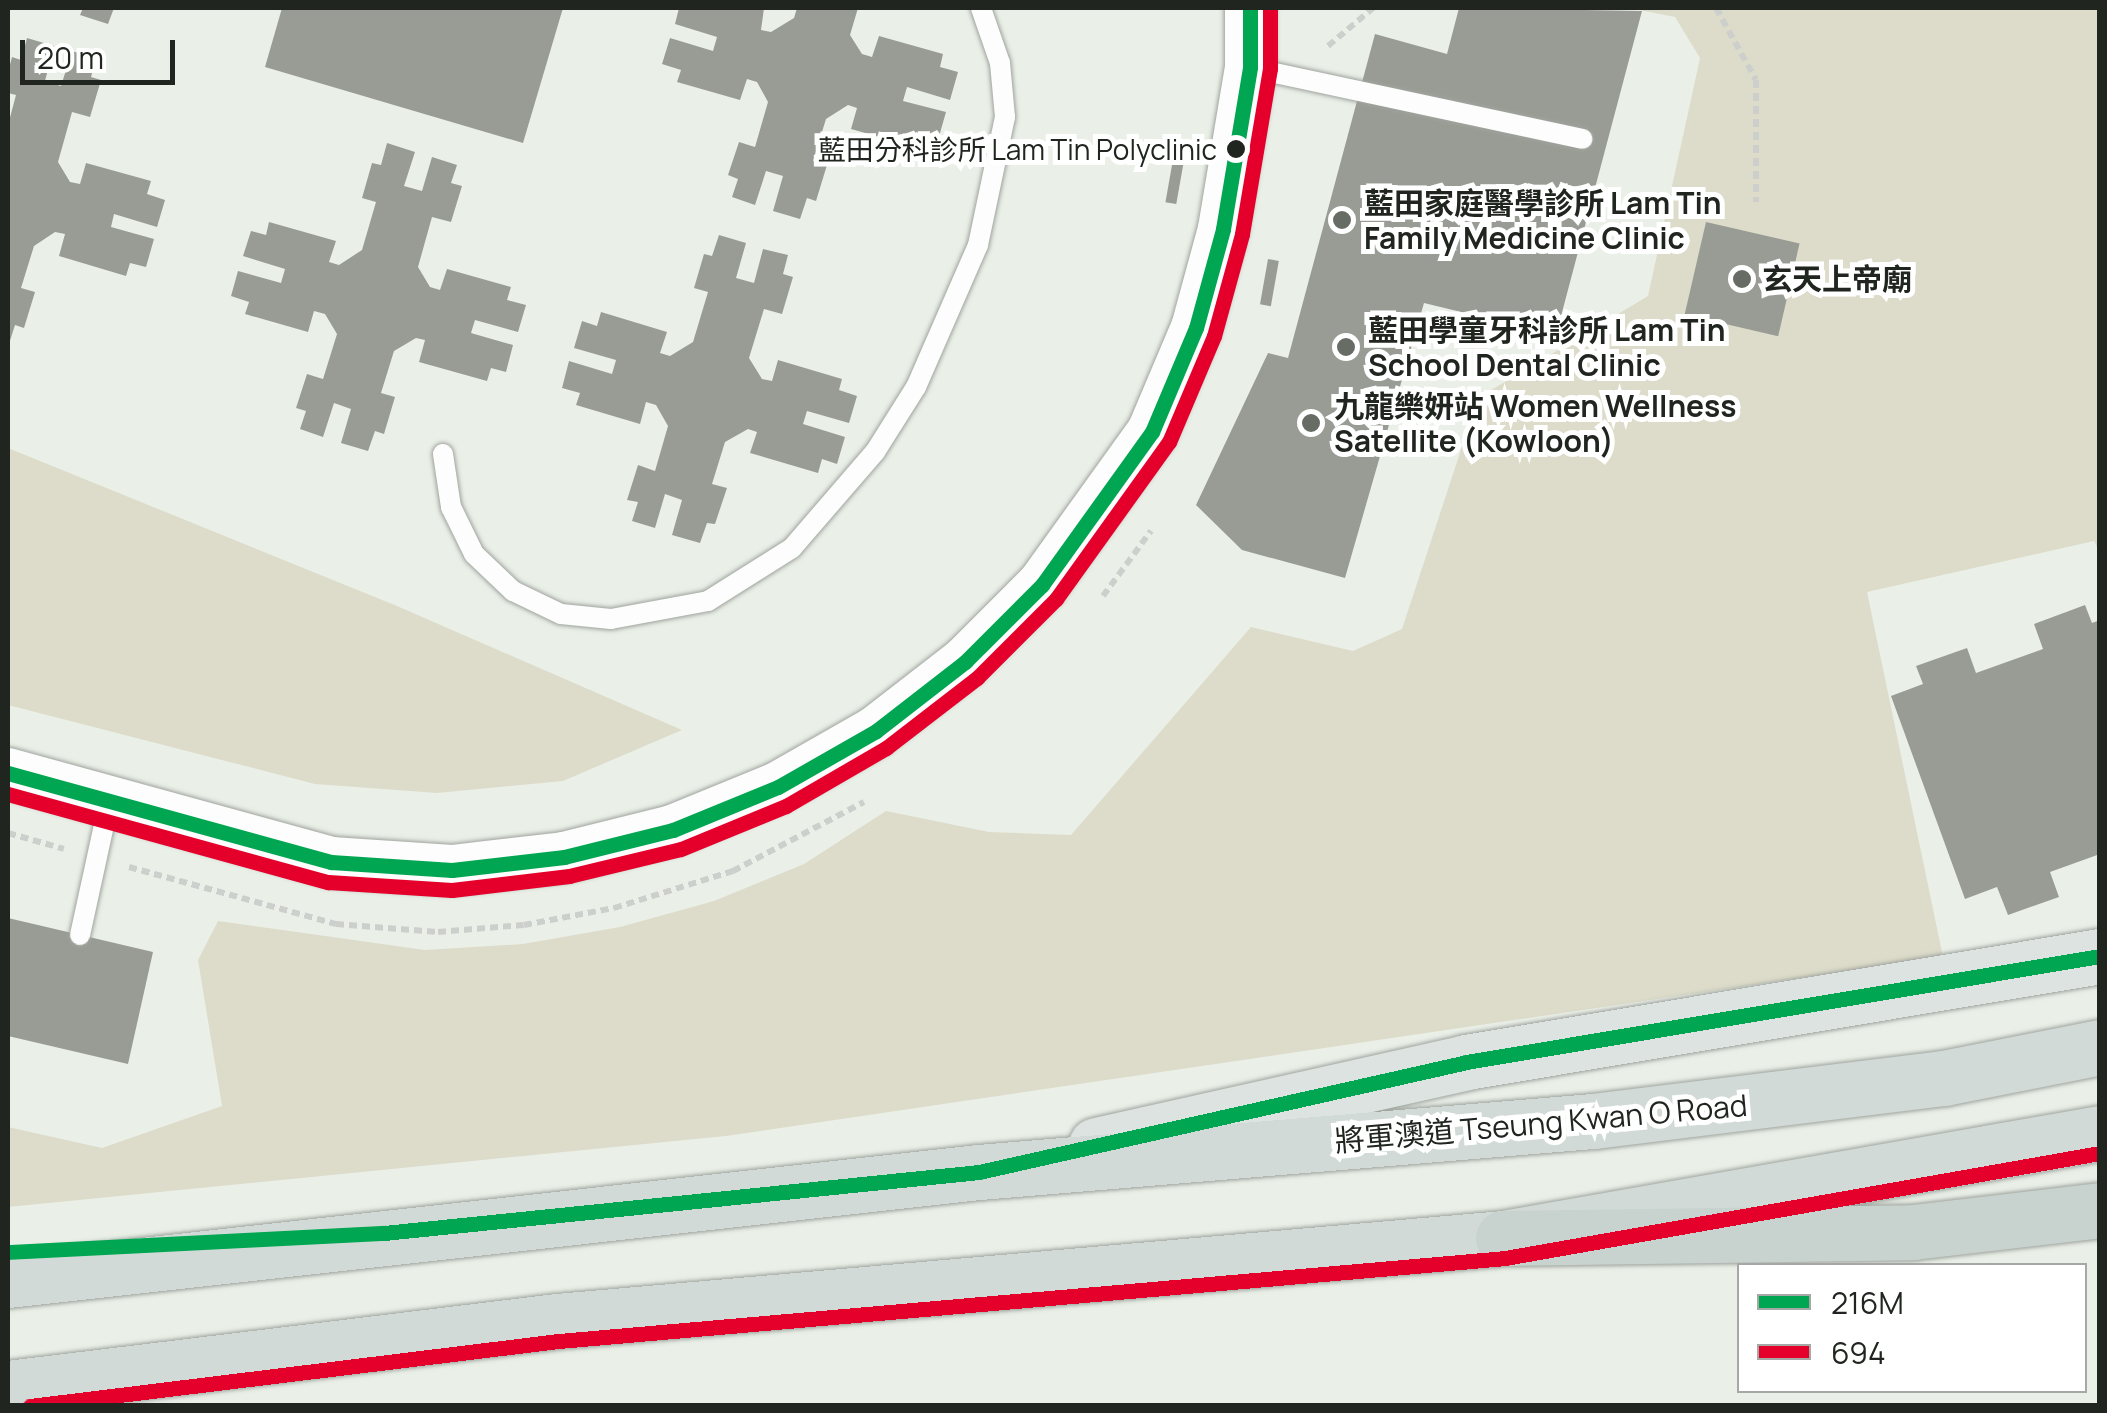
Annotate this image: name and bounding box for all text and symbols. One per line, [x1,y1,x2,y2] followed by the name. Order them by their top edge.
[25,20,180,82] scale bar
[37,37,104,78] text: 20 m
[818,132,1217,166] place label: 藍田分科診所 Lam Tin Polyclinic
[1226,139,1246,159] marker: 藍田分科診所 Lam Tin Polyclinic
[1364,185,1722,256] place label: 藍田家庭醫學診所 Lam Tin Family Medicine Clinic
[1329,207,1355,233] marker: 藍田家庭醫學診所 Lam Tin Family Medicine Clinic
[1762,261,1912,297] place label: 玄天上帝廟
[1731,268,1753,290] marker: 玄天上帝廟
[1368,312,1726,382] place label: 藍田學童牙科診所 Lam Tin School Dental Clinic
[1333,334,1359,360] marker: 藍田學童牙科診所 Lam Tin School Dental Clinic
[1334,388,1737,458] place label: 九龍樂妍站 Women Wellness Satellite (Kowloon)
[1298,410,1324,436] marker: 九龍樂妍站 Women Wellness Satellite (Kowloon)
[1333,1087,1749,1159] street label: 將軍澳道 Tseung Kwan O Road
[1737,1263,2087,1393] legend
[1831,1282,1904,1323] text: 216M
[1831,1332,1886,1373] text: 694

